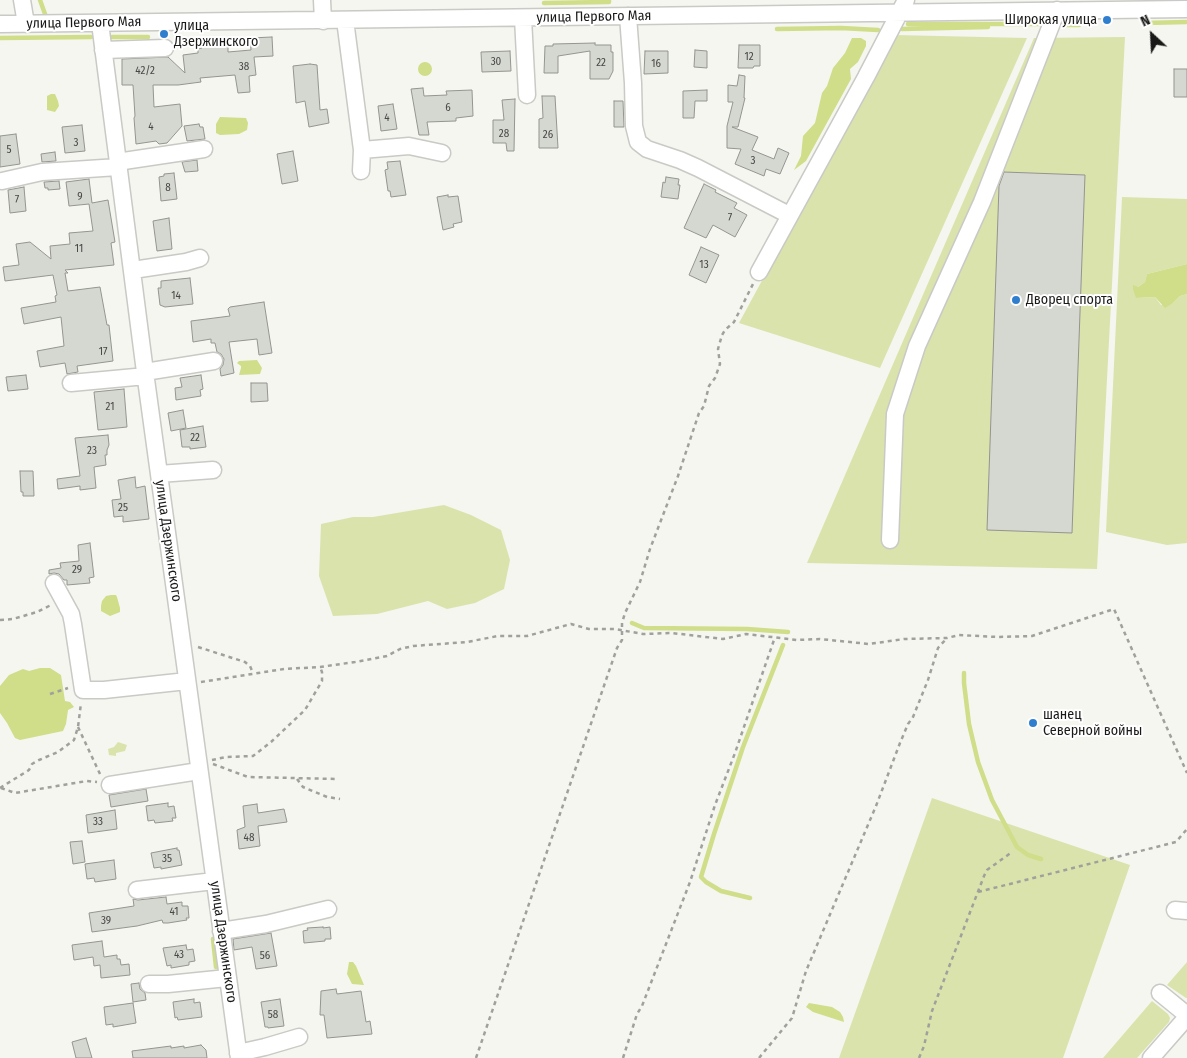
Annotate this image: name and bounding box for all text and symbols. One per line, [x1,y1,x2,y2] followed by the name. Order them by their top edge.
[536,8,652,26] street label: улица Первого Мая
[1127,10,1177,60] north arrow
[1138,11,1153,30] text: N
[1005,12,1097,28] place label: Широкая улица
[26,14,142,32] street label: улица Первого Мая
[1101,14,1113,26] marker: Широкая улица
[174,18,258,50] place label: улица Дзержинского
[158,28,170,40] marker: улица Дзержинского
[744,50,754,64] house number: 12
[491,55,501,69] house number: 30
[596,56,606,70] house number: 22
[651,57,661,71] house number: 16
[239,60,249,74] house number: 38
[135,64,155,78] house number: 42/2
[445,101,451,115] house number: 6
[384,111,390,125] house number: 4
[148,120,154,134] house number: 4
[499,127,509,141] house number: 28
[543,128,553,142] house number: 26
[74,136,78,150] house number: 3
[6,143,12,157] house number: 5
[751,154,755,168] house number: 3
[165,181,171,195] house number: 8
[77,190,83,204] house number: 9
[15,193,19,207] house number: 7
[728,211,732,225] house number: 7
[75,242,83,256] house number: 11
[699,258,709,272] house number: 13
[171,289,181,303] house number: 14
[1026,292,1113,308] place label: Дворец спорта
[1010,294,1022,306] marker: Дворец спорта
[99,345,107,359] house number: 17
[106,400,114,414] house number: 21
[190,431,200,445] house number: 22
[87,444,97,458] house number: 23
[151,479,185,603] street label: улица Дзержинского
[118,501,128,515] house number: 25
[72,563,82,577] house number: 29
[1043,707,1142,740] place label: шанец Северной войны
[1027,717,1039,729] marker: шанец Северной войны
[93,815,103,829] house number: 33
[244,831,254,845] house number: 48
[162,852,172,866] house number: 35
[206,880,240,1004] street label: улица Дзержинского
[169,905,179,919] house number: 41
[101,914,111,928] house number: 39
[174,948,184,962] house number: 43
[260,949,270,963] house number: 56
[268,1008,278,1022] house number: 58

